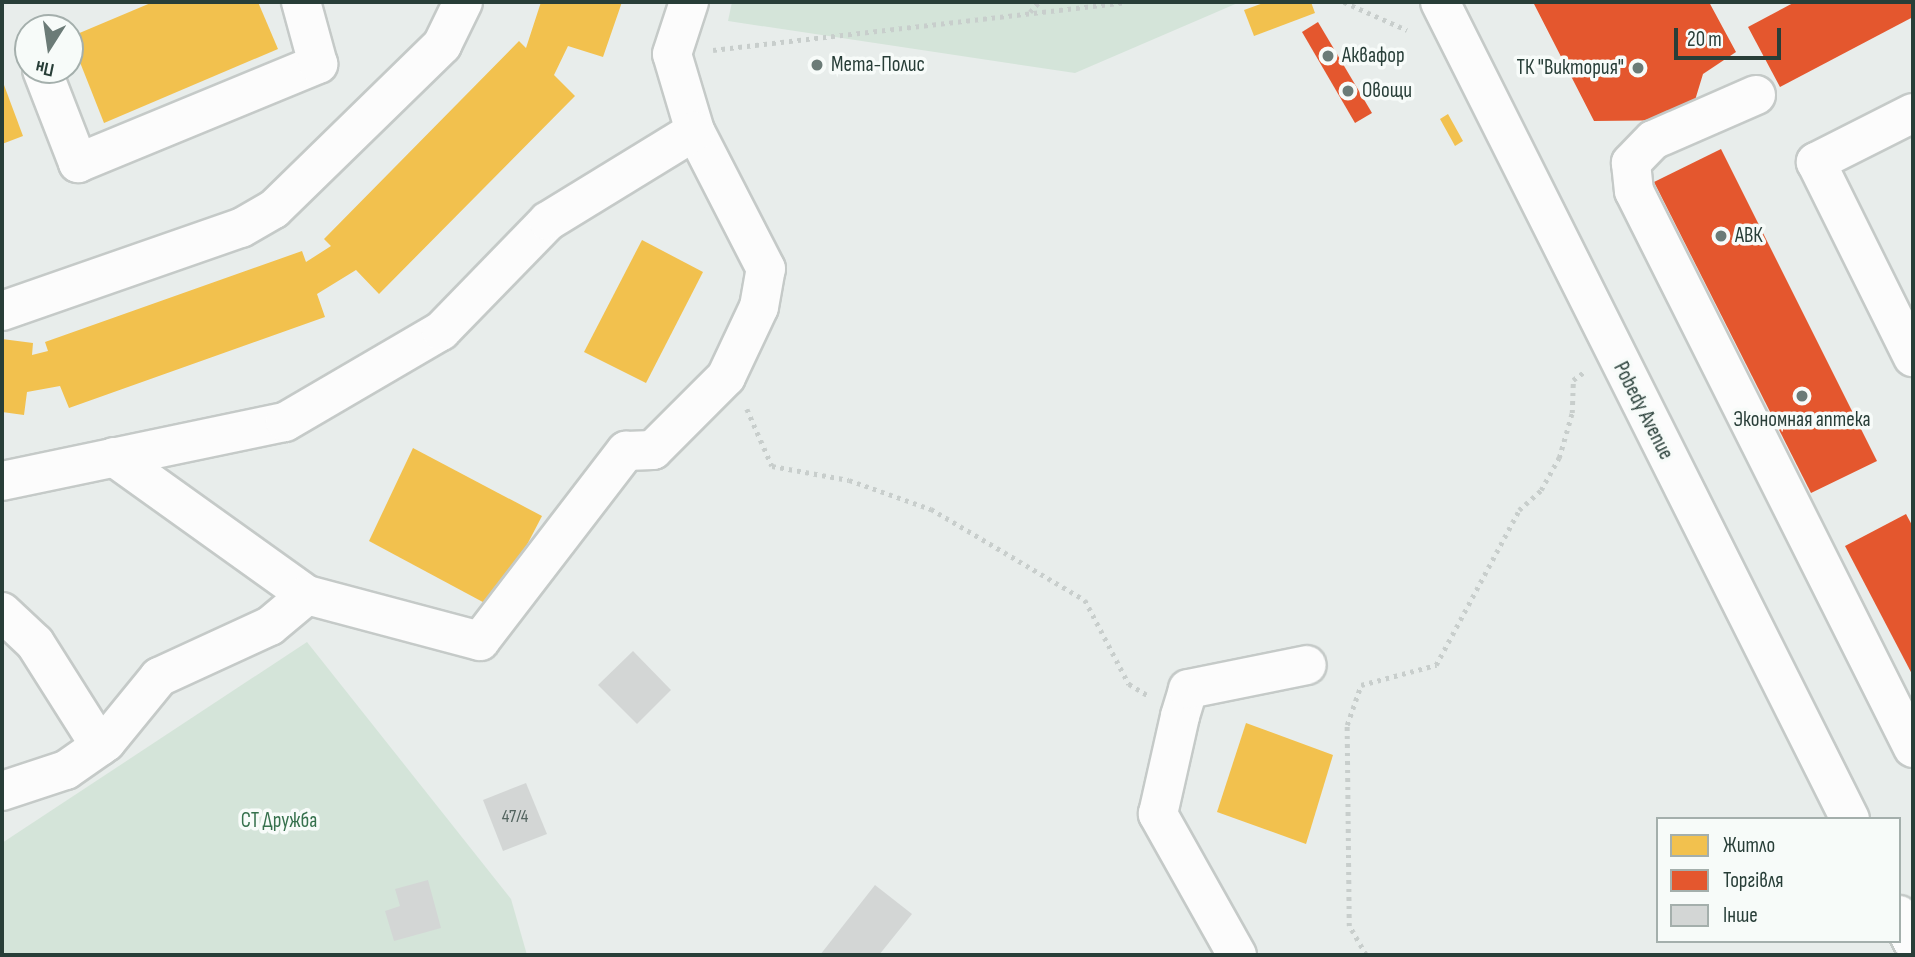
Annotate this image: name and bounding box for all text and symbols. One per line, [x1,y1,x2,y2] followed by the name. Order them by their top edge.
[14,14,84,84] north arrow
[1677,14,1784,58] scale bar
[1687,27,1722,52] text: 20 m
[1342,43,1405,69] place label: Аквафор
[1320,48,1336,64] marker: Аквафор
[831,52,925,78] place label: Мета-Полис
[34,55,56,81] text: Пн
[1517,55,1624,81] place label: ТК "Виктория"
[809,57,825,73] marker: Мета-Полис
[1630,60,1646,76] marker: ТК "Виктория"
[1362,78,1412,104] place label: Овощи
[1340,83,1356,99] marker: Овощи
[1735,223,1763,249] place label: АВК
[1713,228,1729,244] marker: АВК
[1608,358,1678,464] street label: Pobedy Avenue
[1794,388,1810,404] marker: Экономная аптека
[1733,407,1871,433] place label: Экономная аптека
[502,806,528,828] house number: 47/4
[241,808,317,834] park label: СТ Дружба
[1656,817,1901,943] legend
[1723,833,1775,858] text: Житло
[1723,868,1784,893] text: Торгівля
[1723,903,1758,928] text: Інше

